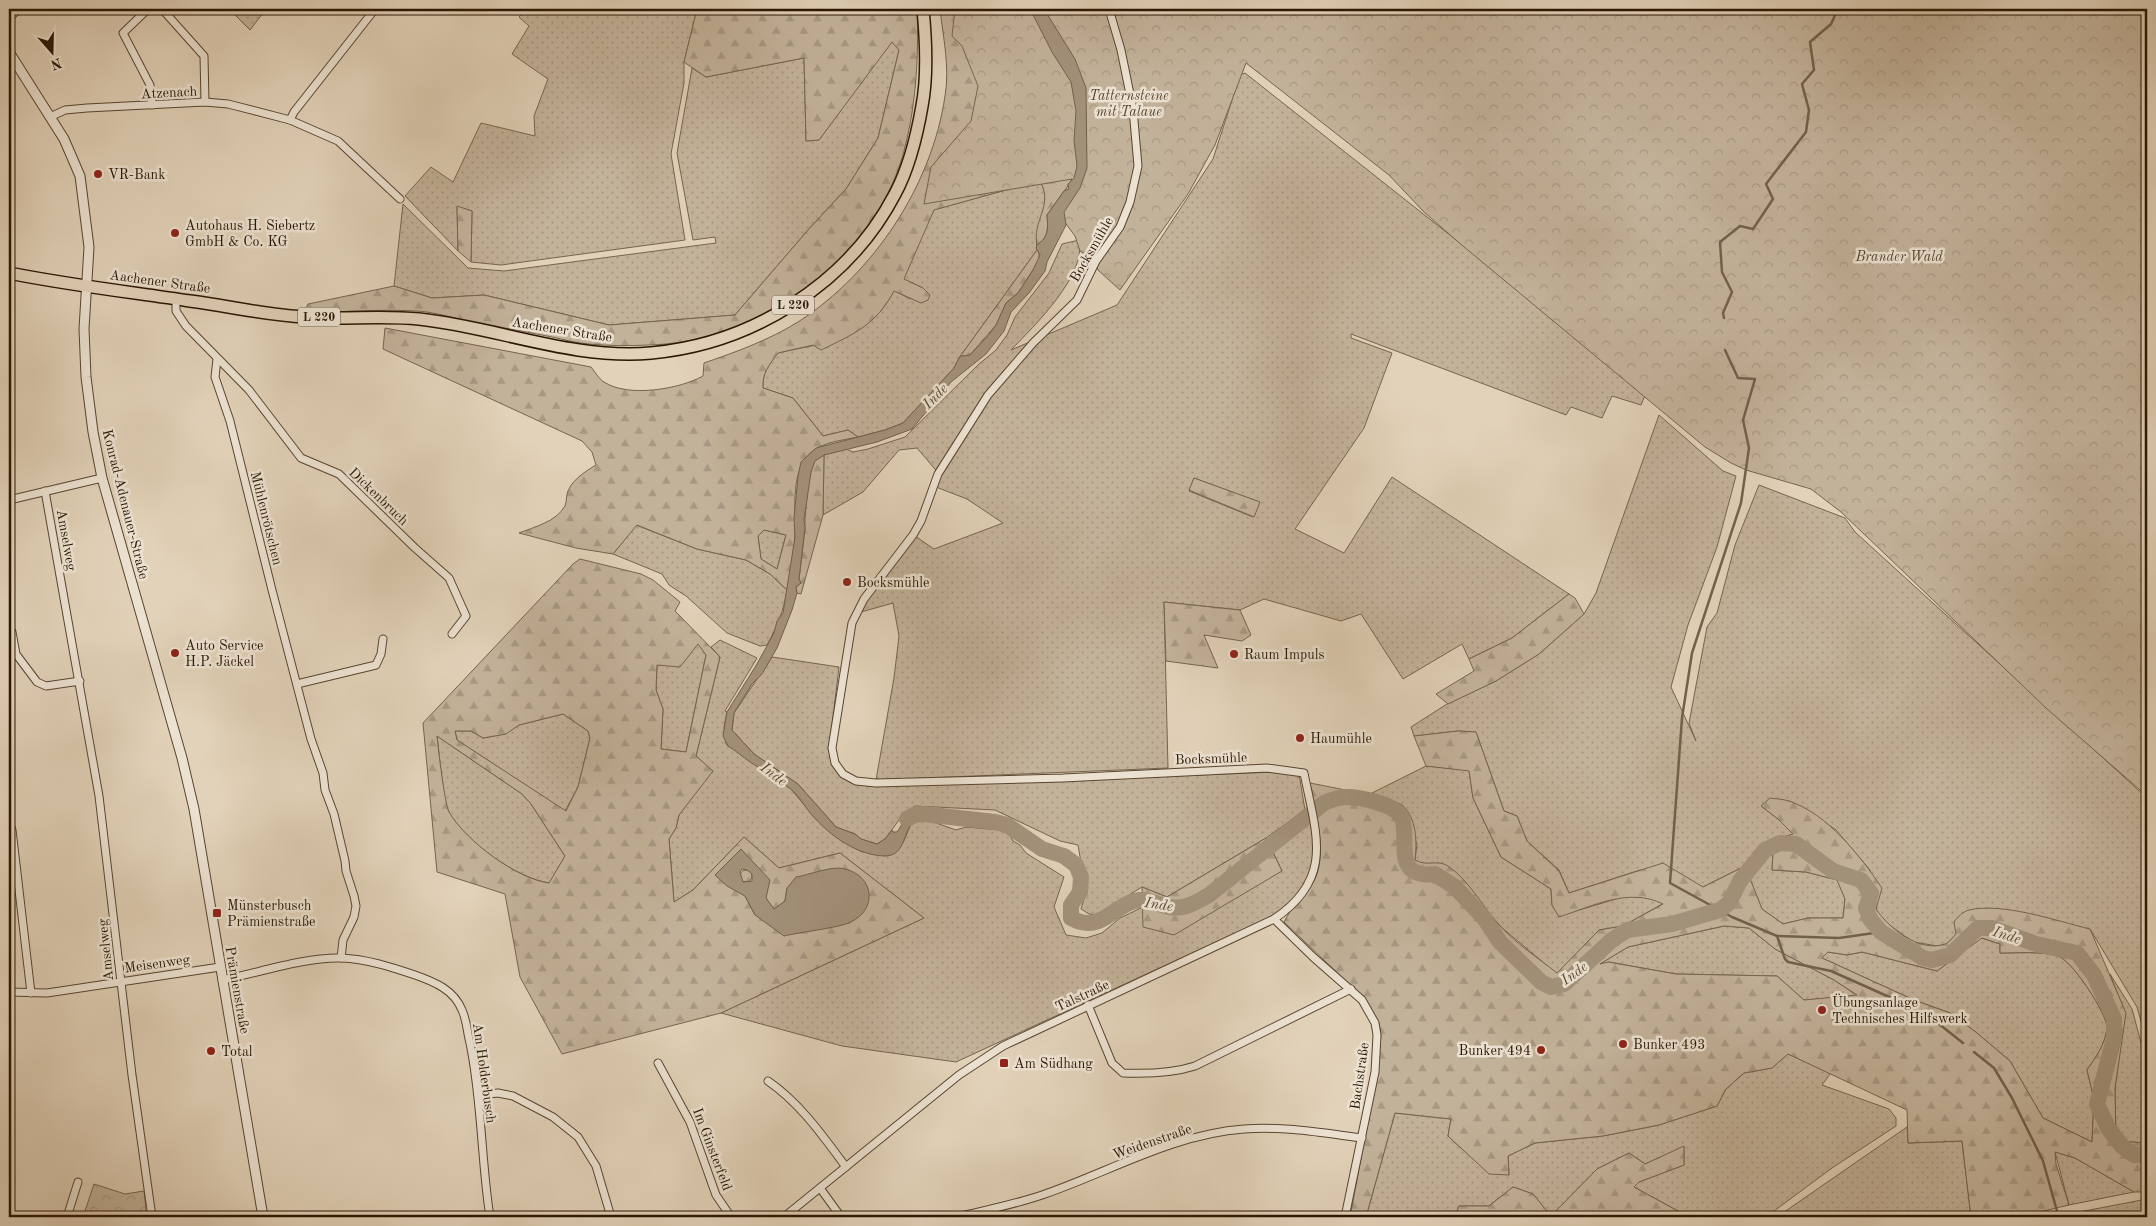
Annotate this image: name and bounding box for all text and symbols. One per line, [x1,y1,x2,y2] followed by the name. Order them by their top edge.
[28,28,78,78] north arrow
[48,55,64,72] text: N
[141,85,198,101] street label: Atzenach
[1089,89,1169,119] park label: Tatternsteine mit Talaue
[92,168,104,180] marker: VR-Bank
[108,168,165,182] place label: VR-Bank
[1068,215,1116,284] street label: Bocksmühle
[185,219,315,249] place label: Autohaus H. Siebertz GmbH & Co. KG
[169,227,181,239] marker: Autohaus H. Siebertz GmbH & Co. KG
[1854,250,1943,264] park label: Brander Wald
[109,268,211,296] street label: Aachener Straße
[772,296,814,314] road number: L 220
[298,308,340,326] road number: L 220
[511,315,613,345] street label: Aachener Straße
[920,382,952,413] water label: Inde
[100,428,150,581] street label: Konrad-Adenauer-Straße
[346,465,411,528] street label: Dickenbruch
[248,470,285,567] street label: Mühlenrötschen
[54,508,78,572] street label: Amselweg
[841,576,853,588] marker: Bocksmühle
[857,576,930,590] place label: Bocksmühle
[185,639,264,669] place label: Auto Service H.P. Jäckel
[169,647,181,659] marker: Auto Service H.P. Jäckel
[1228,648,1240,660] marker: Raum Impuls
[1244,648,1325,662] place label: Raum Impuls
[1294,732,1306,744] marker: Haumühle
[1310,732,1372,746] place label: Haumühle
[1175,751,1248,767] street label: Bocksmühle
[756,760,789,790] water label: Inde
[1142,896,1174,915] water label: Inde
[227,899,316,929] place label: Münsterbusch Prämienstraße
[211,907,223,919] marker: Münsterbusch Prämienstraße
[96,918,116,982] street label: Amselweg
[1990,925,2022,948] water label: Inde
[222,945,252,1035] street label: Prämienstraße
[123,952,191,976] street label: Meisenweg
[1558,960,1591,989] water label: Inde
[1053,977,1111,1014] street label: Talstraße
[1832,993,1968,1026] place label: Übungsanlage Technisches Hilfswerk
[1816,1004,1828,1016] marker: Übungsanlage Technisches Hilfswerk
[470,1022,498,1125] street label: Am Holderbusch
[1617,1038,1629,1050] marker: Bunker 493
[1633,1038,1705,1052] place label: Bunker 493
[1348,1042,1372,1111] street label: Bachstraße
[1459,1044,1531,1058] place label: Bunker 494
[1535,1044,1547,1056] marker: Bunker 494
[205,1045,217,1057] marker: Total
[221,1045,253,1059] place label: Total
[998,1057,1010,1069] marker: Am Südhang
[1014,1057,1093,1071] place label: Am Südhang
[690,1106,734,1193] street label: Im Ginsterfeld
[1111,1122,1194,1162] street label: Weidenstraße

